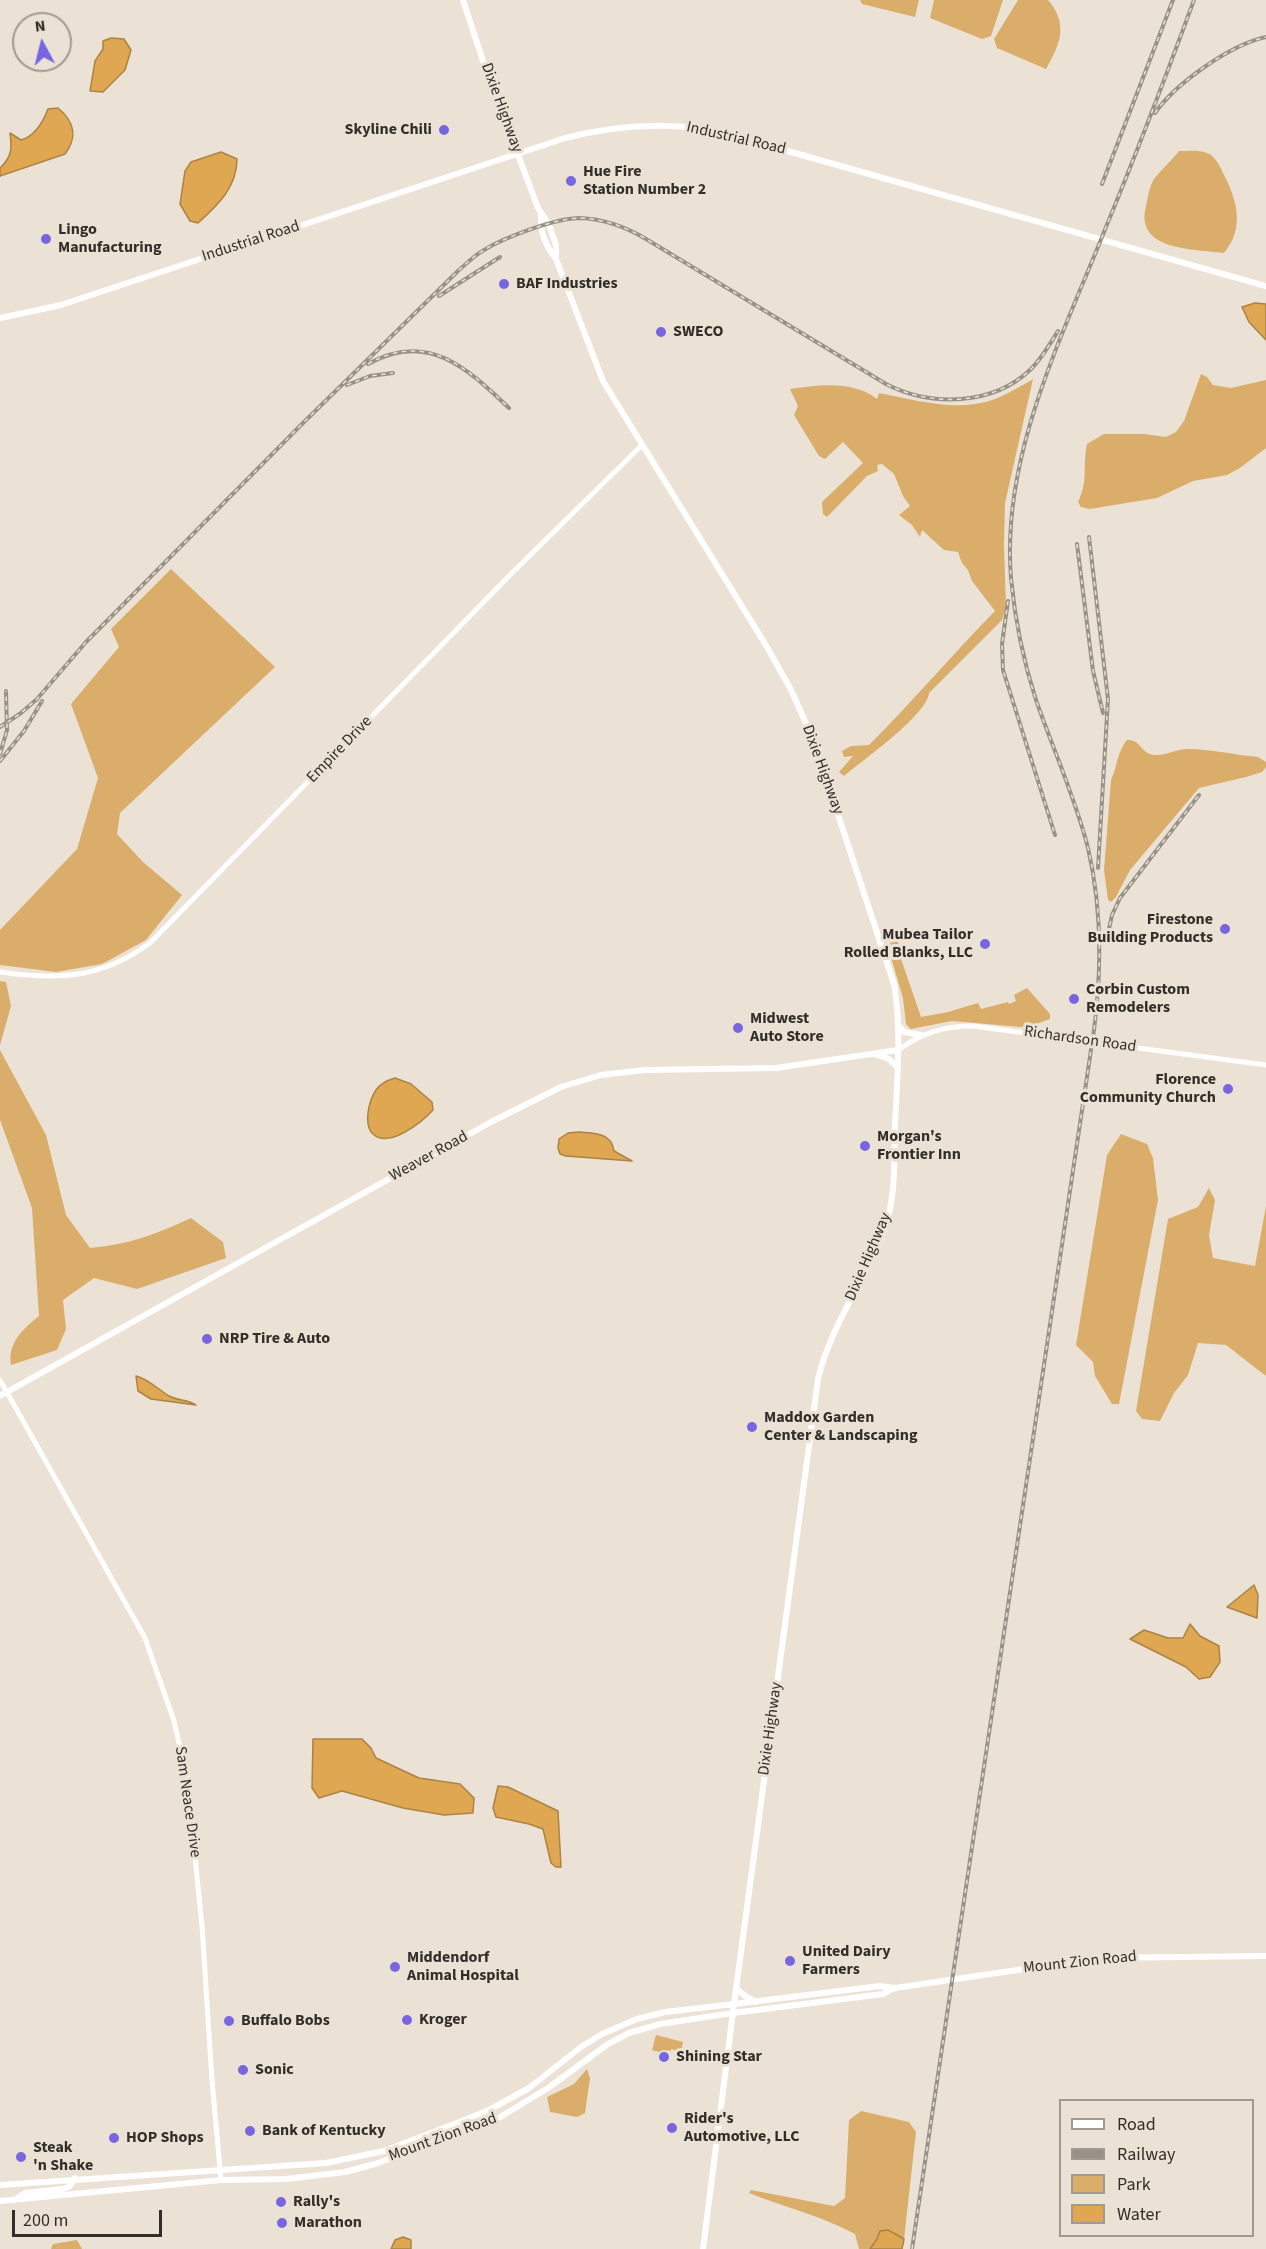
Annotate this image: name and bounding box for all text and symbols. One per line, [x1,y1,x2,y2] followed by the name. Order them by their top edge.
[12,12,72,72] north arrow
[33,15,47,38] text: N
[476,61,526,155] street label: Dixie Highway
[684,118,788,160] street label: Industrial Road
[345,120,432,140] place label: Skyline Chili
[437,123,451,137] marker: Skyline Chili
[583,162,706,200] place label: Hue Fire Station Number 2
[564,174,578,188] marker: Hue Fire Station Number 2
[200,217,302,267] street label: Industrial Road
[58,220,161,258] place label: Lingo Manufacturing
[39,232,53,246] marker: Lingo Manufacturing
[516,274,618,294] place label: BAF Industries
[497,277,511,291] marker: BAF Industries
[673,322,723,342] place label: SWECO
[654,325,668,339] marker: SWECO
[303,713,377,787] street label: Empire Drive
[797,723,847,817] street label: Dixie Highway
[1087,910,1213,948] place label: Firestone Building Products
[1218,922,1232,936] marker: Firestone Building Products
[844,925,973,963] place label: Mubea Tailor Rolled Blanks, LLC
[978,937,992,951] marker: Mubea Tailor Rolled Blanks, LLC
[1086,980,1190,1018] place label: Corbin Custom Remodelers
[1067,992,1081,1006] marker: Corbin Custom Remodelers
[750,1009,824,1047] place label: Midwest Auto Store
[731,1021,745,1035] marker: Midwest Auto Store
[1023,1023,1137,1057] street label: Richardson Road
[1080,1070,1216,1108] place label: Florence Community Church
[1221,1082,1235,1096] marker: Florence Community Church
[877,1127,961,1165] place label: Morgan's Frontier Inn
[386,1128,472,1186] street label: Weaver Road
[858,1139,872,1153] marker: Morgan's Frontier Inn
[842,1210,896,1304] street label: Dixie Highway
[219,1329,330,1349] place label: NRP Tire & Auto
[200,1332,214,1346] marker: NRP Tire & Auto
[764,1408,917,1446] place label: Maddox Garden Center & Landscaping
[745,1420,759,1434] marker: Maddox Garden Center & Landscaping
[755,1681,787,1777] street label: Dixie Highway
[170,1745,204,1859] street label: Sam Neace Drive
[802,1942,891,1980] place label: United Dairy Farmers
[407,1948,519,1986] place label: Middendorf Animal Hospital
[1022,1948,1138,1978] street label: Mount Zion Road
[783,1954,797,1968] marker: United Dairy Farmers
[388,1960,402,1974] marker: Middendorf Animal Hospital
[419,2010,467,2030] place label: Kroger
[241,2011,330,2031] place label: Buffalo Bobs
[400,2013,414,2027] marker: Kroger
[222,2014,236,2028] marker: Buffalo Bobs
[676,2047,762,2067] place label: Shining Star
[657,2050,671,2064] marker: Shining Star
[255,2060,294,2080] place label: Sonic
[236,2063,250,2077] marker: Sonic
[1059,2099,1254,2237] legend
[684,2109,799,2147] place label: Rider's Automotive, LLC
[386,2110,500,2166] street label: Mount Zion Road
[1117,2112,1156,2137] text: Road
[262,2121,385,2141] place label: Bank of Kentucky
[665,2121,679,2135] marker: Rider's Automotive, LLC
[243,2124,257,2138] marker: Bank of Kentucky
[126,2128,204,2148] place label: HOP Shops
[107,2131,121,2145] marker: HOP Shops
[33,2138,93,2176] place label: Steak 'n Shake
[1117,2142,1176,2167] text: Railway
[14,2150,28,2164] marker: Steak 'n Shake
[1117,2172,1151,2197] text: Park
[293,2192,340,2212] place label: Rally's
[274,2195,288,2209] marker: Rally's
[15,2198,165,2236] scale bar
[1117,2202,1161,2227] text: Water
[23,2208,68,2233] text: 200 m
[294,2213,362,2233] place label: Marathon
[275,2216,289,2230] marker: Marathon

